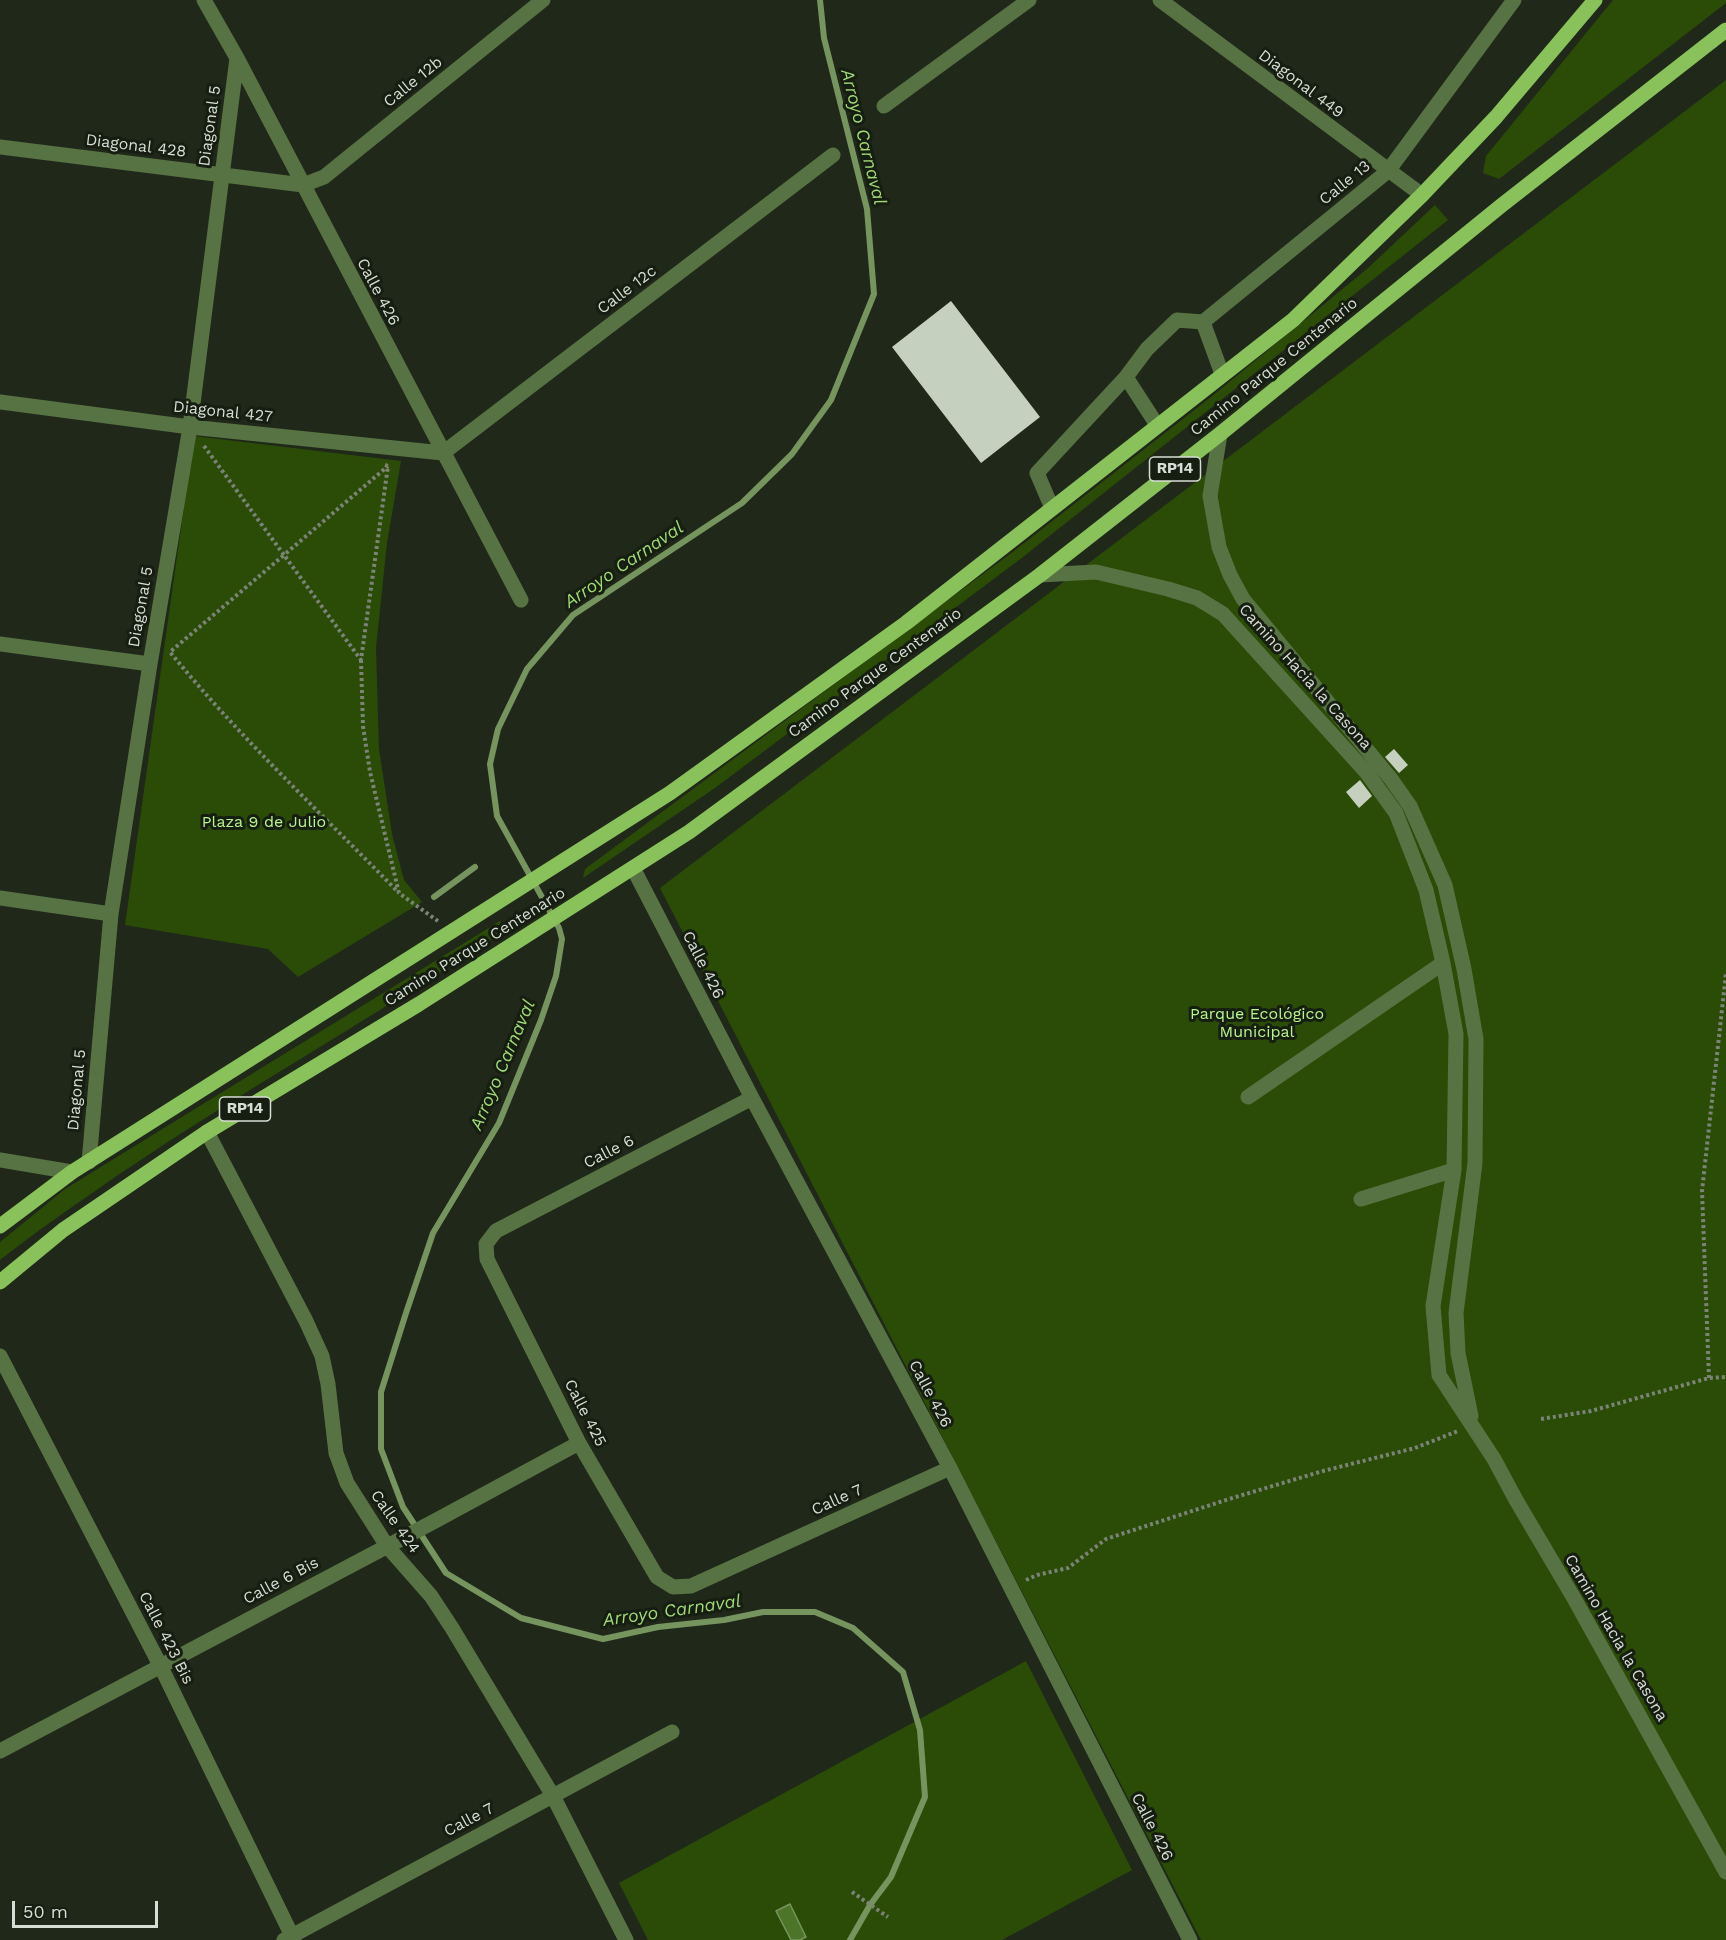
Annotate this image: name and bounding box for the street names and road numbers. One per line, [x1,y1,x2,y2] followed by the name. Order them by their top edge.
[1255,46,1347,122] street label: Diagonal 449
[380,52,446,112] street label: Calle 12b
[195,84,225,168] street label: Diagonal 5
[85,130,187,162] street label: Diagonal 428
[1316,157,1374,209] street label: Calle 13
[352,255,404,329] street label: Calle 426
[594,262,660,318] street label: Calle 12c
[1187,294,1361,440] street label: Camino Parque Centenario
[172,397,274,427] street label: Diagonal 427
[1150,457,1200,481] road number: RP14
[124,565,158,649] street label: Diagonal 5
[1235,600,1375,754] street label: Camino Hacia la Casona
[785,604,965,742] street label: Camino Parque Centenario
[381,883,569,1011] street label: Camino Parque Centenario
[678,928,728,1002] street label: Calle 426
[64,1049,90,1131] street label: Diagonal 5
[220,1097,270,1121] road number: RP14
[580,1131,638,1173] street label: Calle 6
[904,1357,956,1431] street label: Calle 426
[560,1376,610,1450] street label: Calle 425
[809,1480,865,1520] street label: Calle 7
[366,1487,424,1557] street label: Calle 424
[1560,1551,1672,1725] street label: Camino Hacia la Casona
[240,1553,322,1609] street label: Calle 6 Bis
[134,1588,198,1688] street label: Calle 423 Bis
[1127,1790,1177,1864] street label: Calle 426
[441,1799,497,1841] street label: Calle 7

